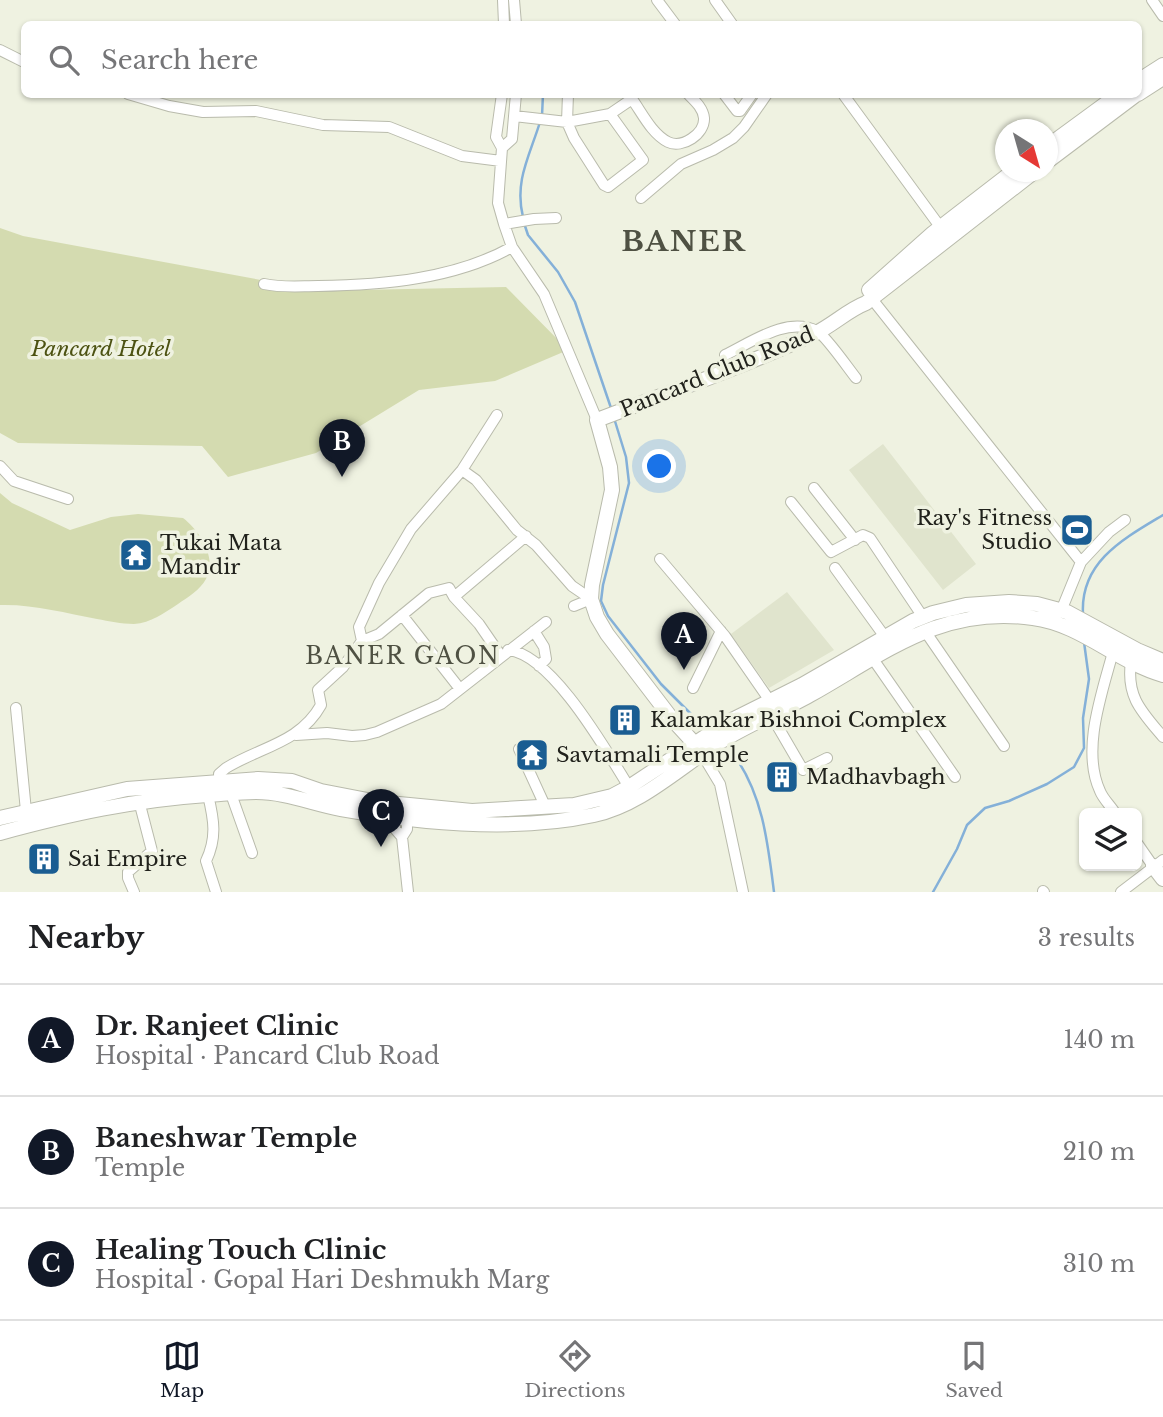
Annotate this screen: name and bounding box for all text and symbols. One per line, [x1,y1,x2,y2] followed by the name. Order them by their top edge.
[21,21,1142,98] search box
[45,41,83,79] icon: search
[101,44,258,76] text: Search here
[995,119,1058,182] north arrow
[621,224,747,259] district label: BANER
[616,321,818,423] street label: Pancard Club Road
[30,336,171,362] park label: Pancard Hotel
[319,419,365,477] pin: B
[642,449,676,483] your location
[916,505,1052,555] place label: Ray's Fitness Studio
[1058,511,1096,549] sports icon: Ray's Fitness Studio
[160,530,282,580] place label: Tukai Mata Mandir
[117,536,155,574] temple icon: Tukai Mata Mandir
[661,612,707,670] pin: A
[305,642,501,670] district label: BANER GAON
[606,701,644,739] building icon: Kalamkar Bishnoi Complex
[650,707,947,733] place label: Kalamkar Bishnoi Complex
[513,736,551,774] temple icon: Savtamali Temple
[556,742,749,768] place label: Savtamali Temple
[763,758,801,796] building icon: Madhavbagh
[806,764,946,790] place label: Madhavbagh
[358,789,404,847] pin: C
[1079,808,1142,871] map controls
[1079,808,1142,871] button: layers
[25,840,63,878] building icon: Sai Empire
[68,846,187,872] place label: Sai Empire
[28,919,144,956] text: Nearby
[1038,924,1135,952] text: 3 results
[95,1010,339,1042] text: Dr. Ranjeet Clinic
[42,1026,60,1054] text: A
[1064,1026,1135,1054] text: 140 m
[95,1042,440,1070] text: Hospital · Pancard Club Road
[95,1122,357,1154] text: Baneshwar Temple
[42,1138,60,1166] text: B
[1063,1138,1135,1166] text: 210 m
[95,1154,185,1182] text: Temple
[95,1234,387,1266] text: Healing Touch Clinic
[42,1250,60,1278] text: C
[1063,1250,1135,1278] text: 310 m
[95,1266,549,1294] text: Hospital · Gopal Hari Deshmukh Marg
[160,1337,204,1402] tab: Map
[524,1337,625,1402] tab: Directions
[946,1337,1003,1402] tab: Saved

